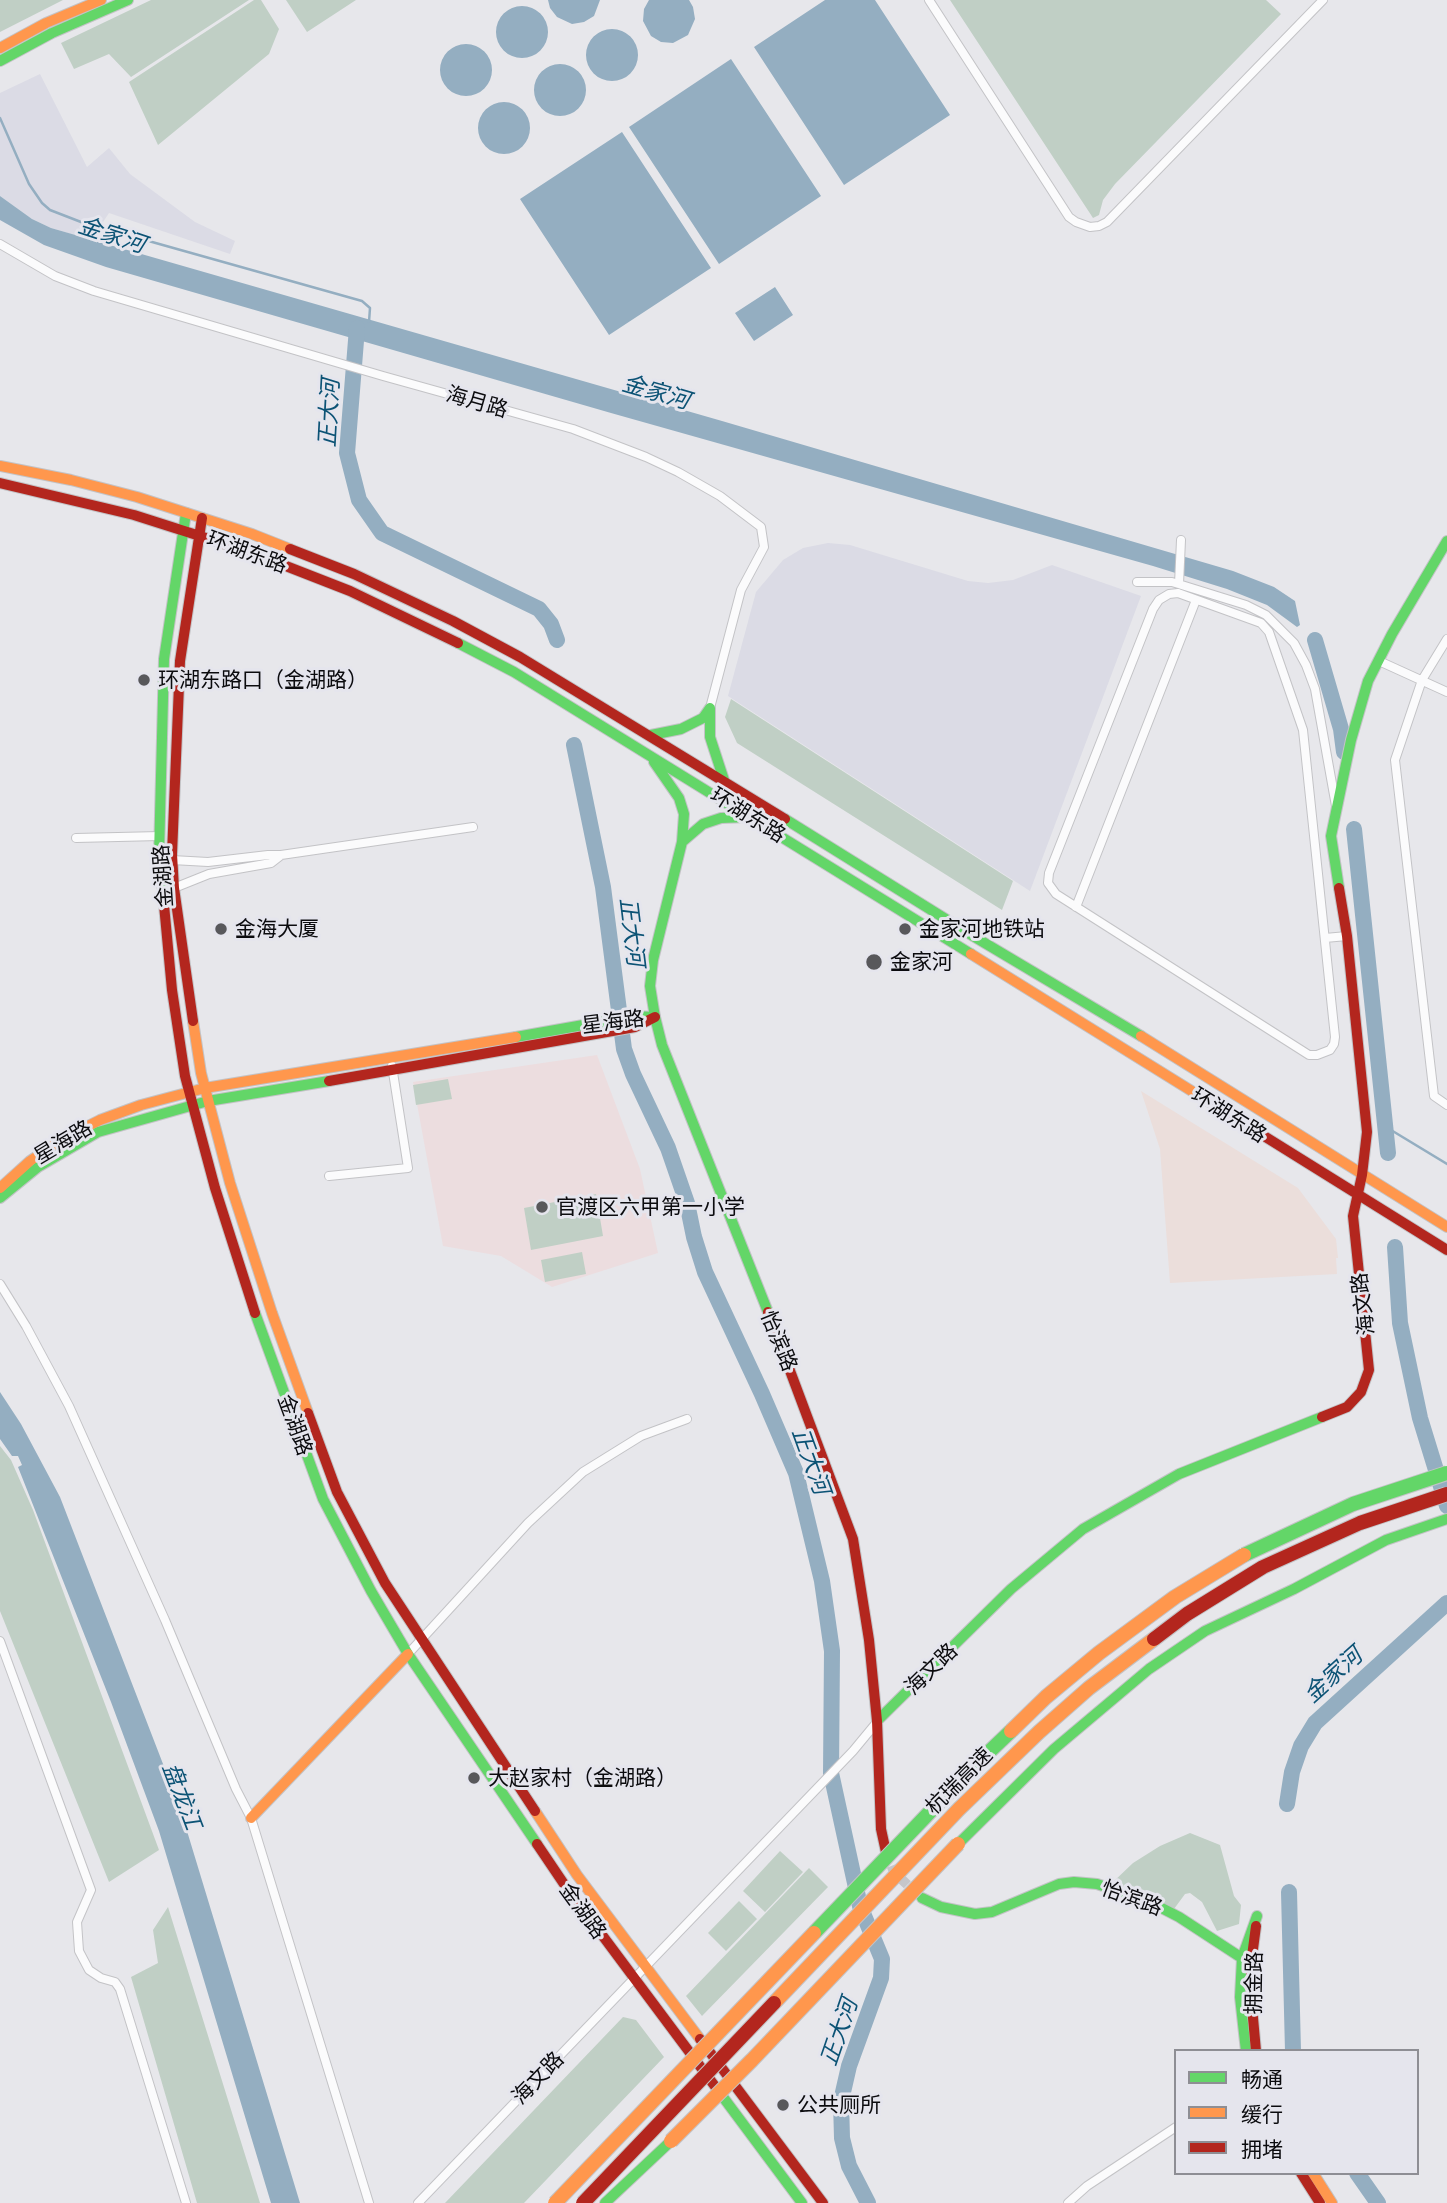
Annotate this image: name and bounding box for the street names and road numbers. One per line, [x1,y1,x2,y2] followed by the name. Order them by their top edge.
[443,381,511,423] street label: 海月路
[203,526,291,578] street label: 环湖东路
[706,782,790,848] street label: 环湖东路
[148,844,178,908] street label: 金湖路
[580,1006,646,1038] street label: 星海路
[1187,1082,1271,1148] street label: 环湖东路
[30,1115,96,1169] street label: 星海路
[1347,1271,1379,1337] street label: 海文路
[756,1307,802,1375] street label: 怡滨路
[272,1391,318,1459] street label: 金湖路
[900,1638,962,1700] street label: 海文路
[920,1742,998,1820] street label: 杭瑞高速
[1098,1875,1166,1921] street label: 怡滨路
[554,1878,612,1944] street label: 金湖路
[1241,1951,1267,2015] street label: 拥金路
[507,2047,569,2109] street label: 海文路

